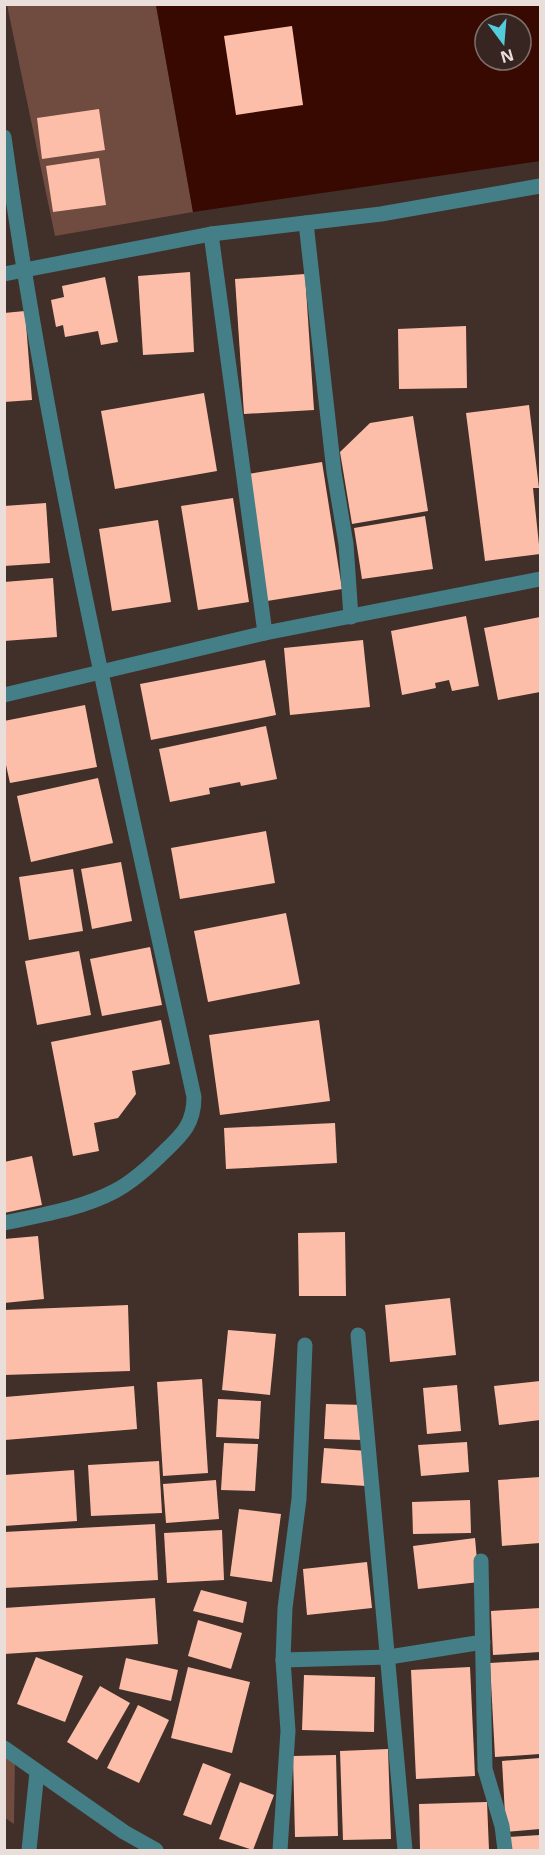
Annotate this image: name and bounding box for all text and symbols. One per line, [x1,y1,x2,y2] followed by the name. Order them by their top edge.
[473,12,533,72] north arrow
[498,44,516,69] text: N

